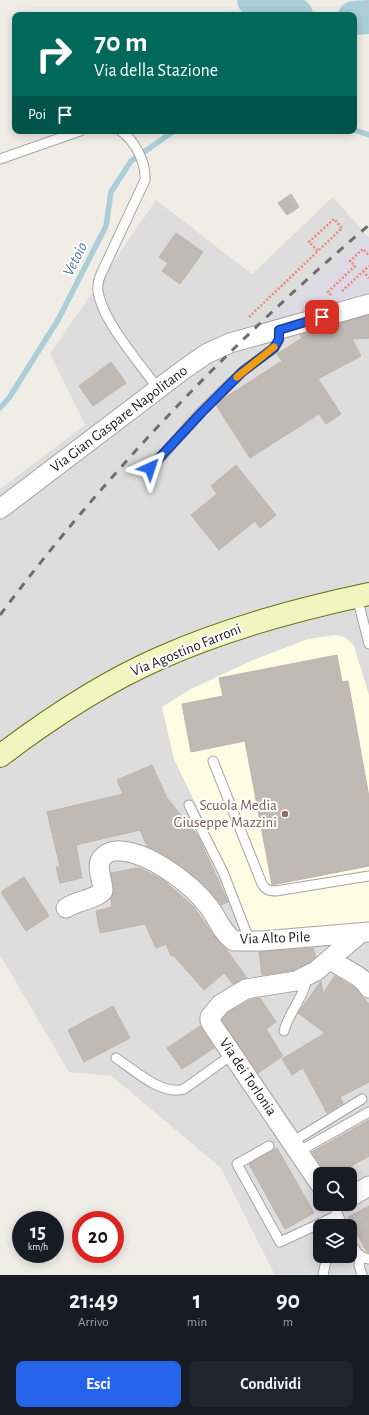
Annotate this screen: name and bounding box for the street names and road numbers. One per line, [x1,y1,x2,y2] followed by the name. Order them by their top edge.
[48,363,190,475] street label: Via Gian Gaspare Napolitano
[129,621,243,679] street label: Via Agostino Farroni
[240,929,310,947] street label: Via Alto Pile
[217,1036,279,1119] street label: Via dei Torlonia

